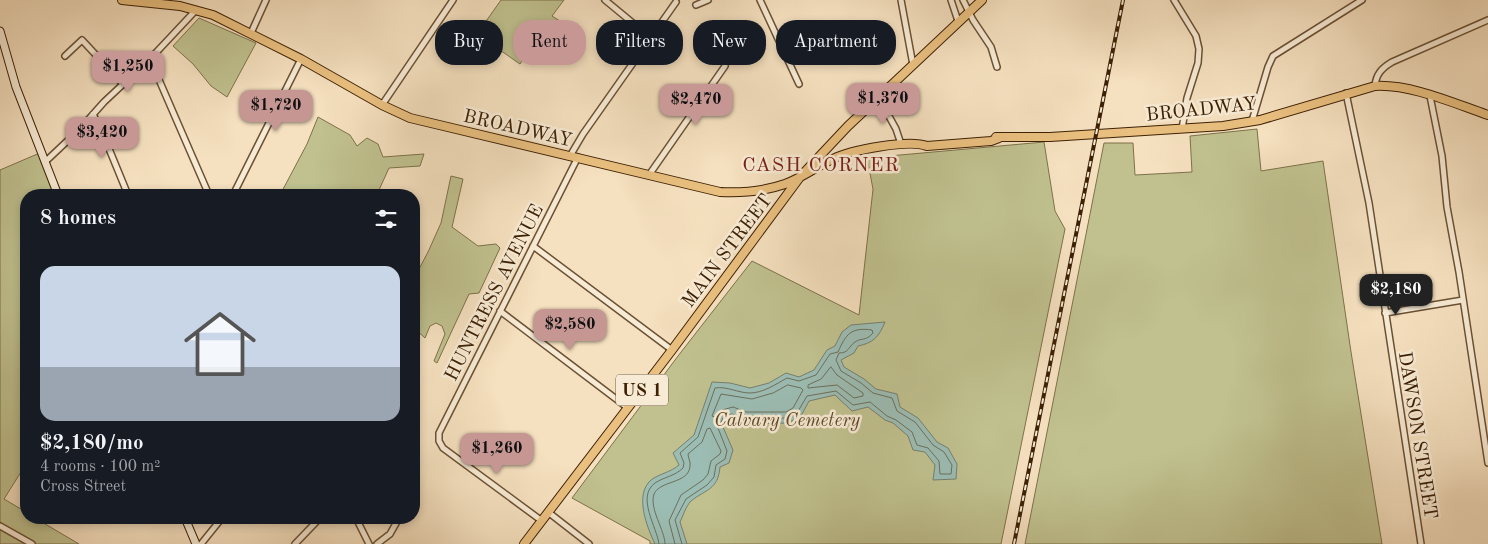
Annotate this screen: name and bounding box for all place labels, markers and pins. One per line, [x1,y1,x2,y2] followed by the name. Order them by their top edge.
[87,51,169,93] pin: $1,250
[842,82,924,125] pin: $1,370
[655,84,737,126] pin: $2,470
[235,90,317,132] pin: $1,720
[61,116,143,159] pin: $3,420
[1355,274,1437,316] pin: $2,180
[529,308,611,351] pin: $2,580
[456,432,538,475] pin: $1,260

